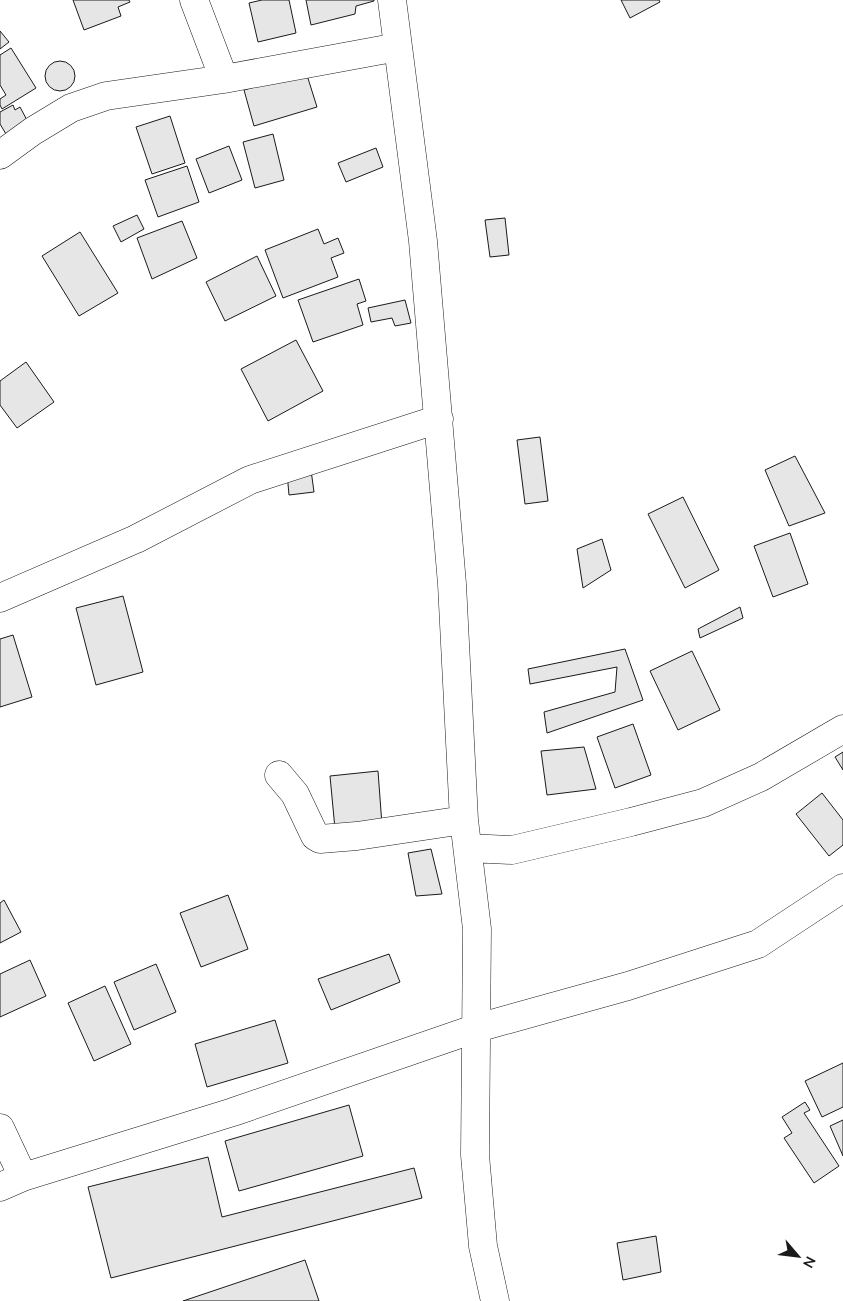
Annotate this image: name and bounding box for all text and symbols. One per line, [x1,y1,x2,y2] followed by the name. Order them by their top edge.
[773,1231,823,1281] north arrow
[798,1253,820,1271] text: N

